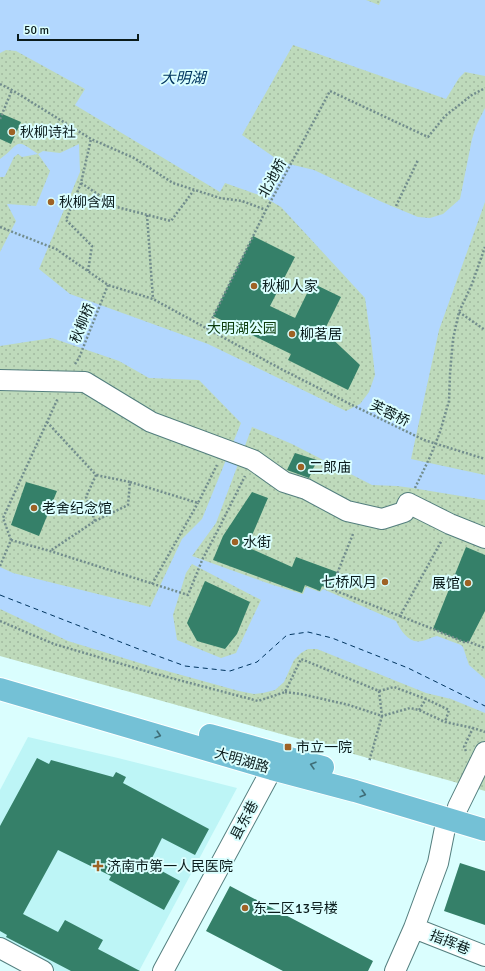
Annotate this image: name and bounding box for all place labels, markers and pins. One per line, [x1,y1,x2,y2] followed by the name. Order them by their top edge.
[20,124,76,141] place label: 秋柳诗社
[7,127,17,137] marker: 秋柳诗社
[59,194,115,211] place label: 秋柳含烟
[46,197,56,207] marker: 秋柳含烟
[262,278,318,295] place label: 秋柳人家
[249,281,259,291] marker: 秋柳人家
[300,326,342,343] place label: 柳茗居
[287,329,297,339] marker: 柳茗居
[309,459,351,476] place label: 二郎庙
[296,462,306,472] marker: 二郎庙
[42,500,112,517] place label: 老舍纪念馆
[29,503,39,513] marker: 老舍纪念馆
[243,534,271,551] place label: 水街
[230,537,240,547] marker: 水街
[321,574,377,591] place label: 七桥风月
[432,575,460,592] place label: 展馆
[380,577,390,587] marker: 七桥风月
[463,578,473,588] marker: 展馆
[296,739,352,756] place label: 市立一院
[283,742,293,752] marker: 市立一院
[107,858,233,875] place label: 济南市第一人民医院
[92,860,104,872] marker: 济南市第一人民医院
[253,900,338,917] place label: 东二区13号楼
[240,903,250,913] marker: 东二区13号楼

